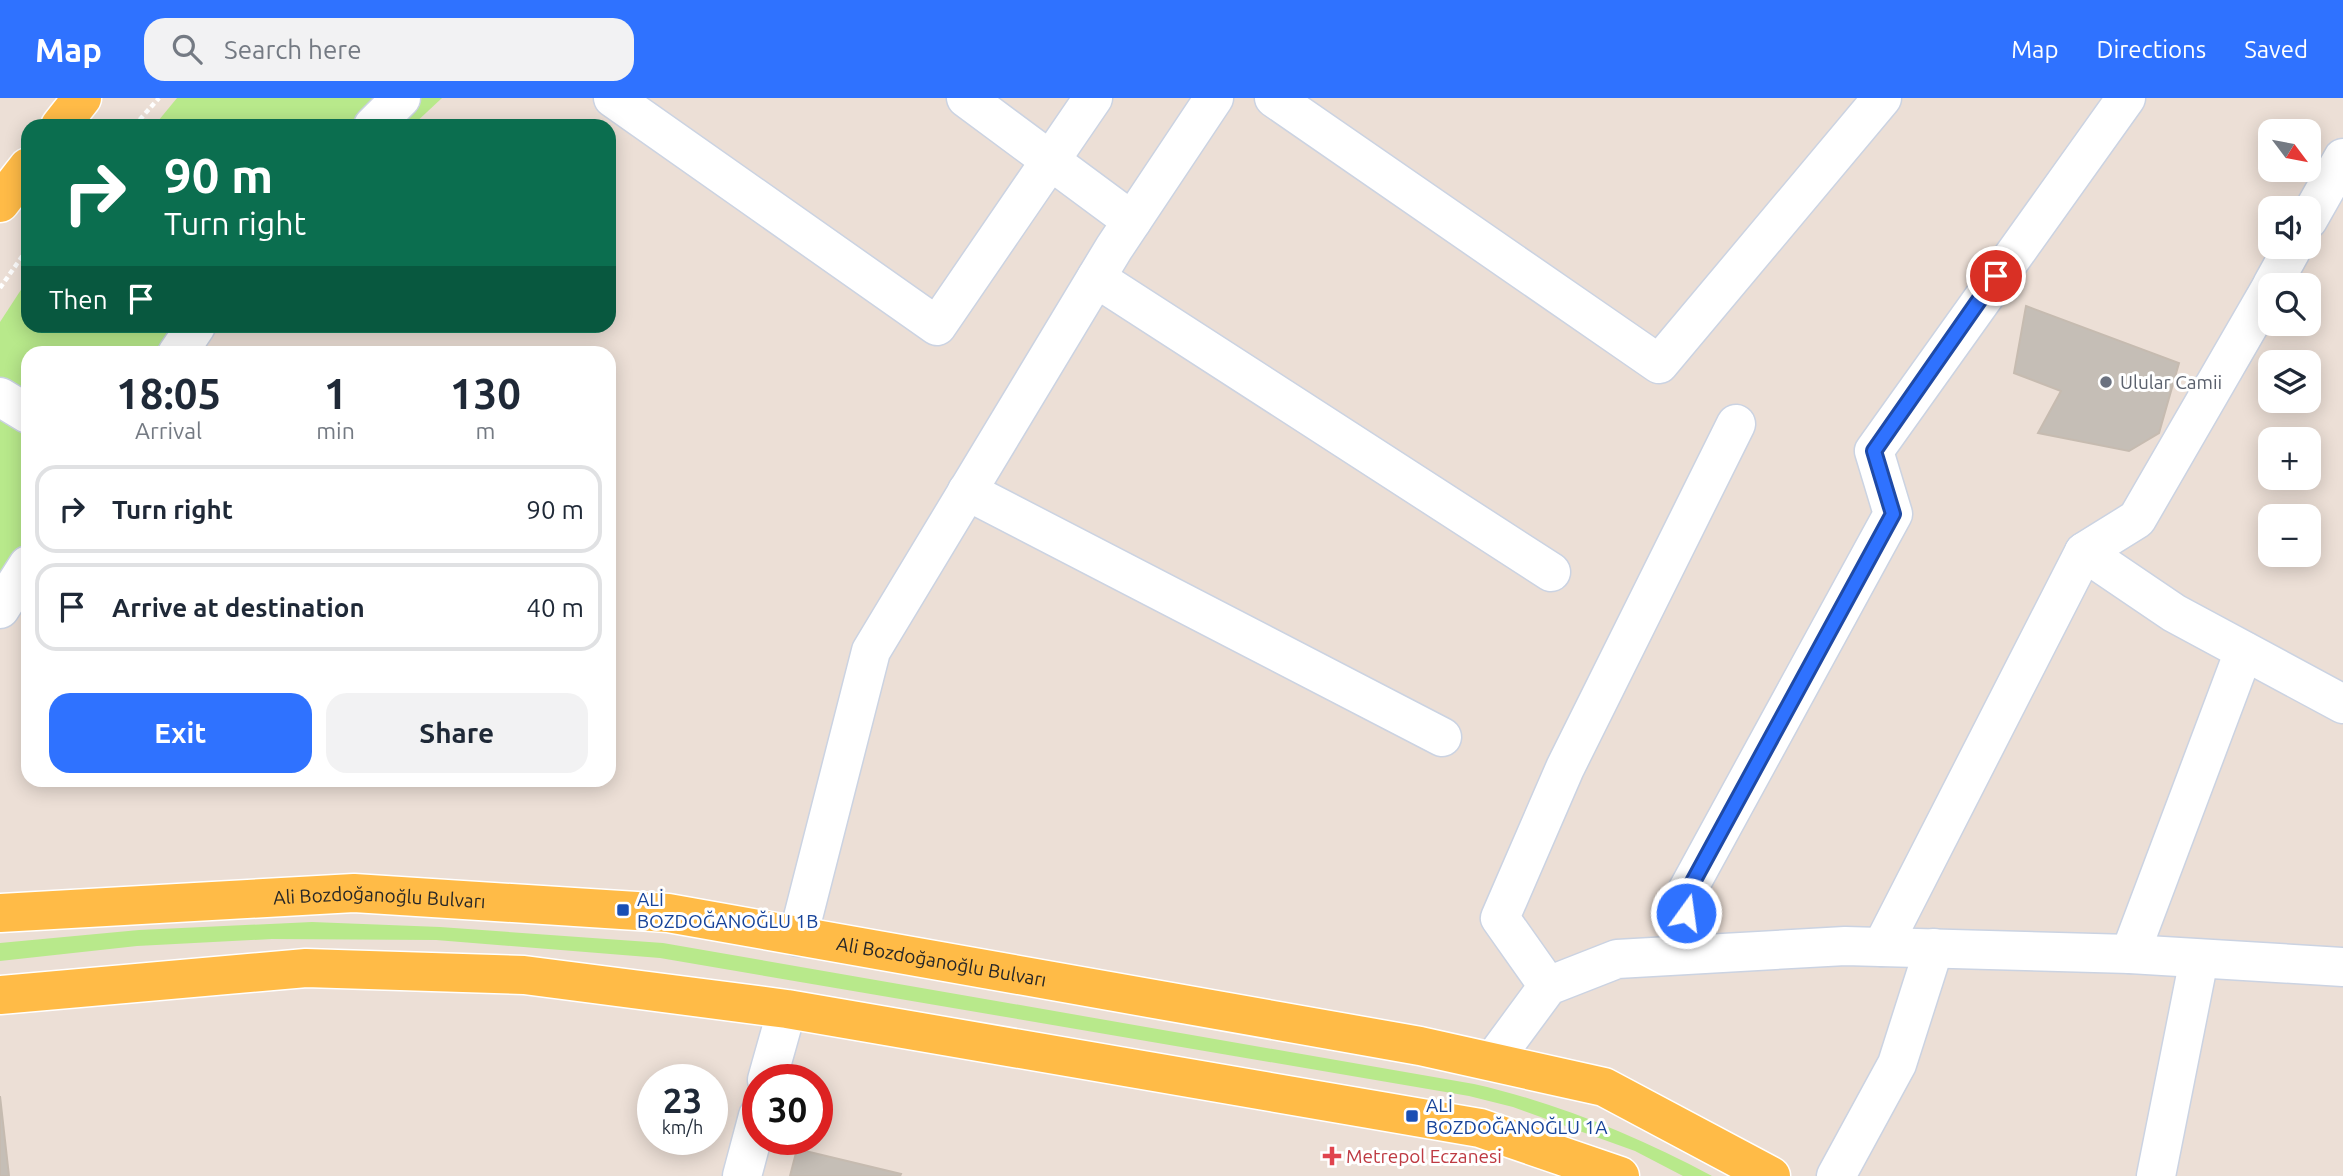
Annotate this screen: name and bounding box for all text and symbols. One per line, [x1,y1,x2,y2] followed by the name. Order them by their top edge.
[144,18,634,81] search box
[168,30,206,68] icon: search
[35,31,102,68] text: Map
[224,35,362,64] text: Search here
[2011,36,2058,63] text: Map
[2096,36,2206,63] text: Directions
[2244,36,2308,63] text: Saved
[2258,119,2320,182] north arrow
[2258,119,2321,567] map controls
[49,147,140,238] icon: right
[164,147,273,202] text: 90 m
[2258,196,2321,259] button: sound
[164,205,306,241] text: Turn right
[1966,246,2026,306] pin
[1977,257,2015,295] icon: arrive
[2258,273,2321,336] button: search
[122,280,160,318] icon: arrive
[49,285,108,314] text: Then
[2258,350,2321,413] button: layers
[116,370,221,417] text: 18:05
[324,370,347,417] text: 1
[450,370,521,417] text: 130
[2120,371,2222,393] place label: Ulular Camii
[2098,374,2114,390] marker: Ulular Camii
[135,418,202,443] text: Arrival
[316,418,355,443] text: min
[475,418,495,443] text: m
[2258,427,2321,490] button: +
[53,490,91,528] icon: right
[112,495,233,524] text: Turn right
[526,495,584,524] text: 90 m
[2258,504,2321,567] button: −
[53,588,91,626] icon: arrive
[112,593,365,622] text: Arrive at destination
[526,593,584,622] text: 40 m
[49,693,312,773] button: Exit
[326,693,588,773] button: Share
[1649,876,1723,950] position arrow
[273,882,486,912] street label: Ali Bozdoğanoğlu Bulvarı
[637,888,818,932] place label: ALİ BOZDOĞANOĞLU 1B
[615,902,631,918] marker: ALİ BOZDOĞANOĞLU 1B
[835,932,1048,991] street label: Ali Bozdoğanoğlu Bulvarı
[742,1064,833,1155] speed limit sign: 30
[663,1080,702,1120] text: 23
[1426,1094,1608,1138] place label: ALİ BOZDOĞANOĞLU 1A
[1404,1108,1420,1124] marker: ALİ BOZDOĞANOĞLU 1A
[662,1117,703,1137] text: km/h
[1346,1145,1502,1167] place label: Metrepol Eczanesi
[1324,1148,1340,1164] marker: Metrepol Eczanesi

